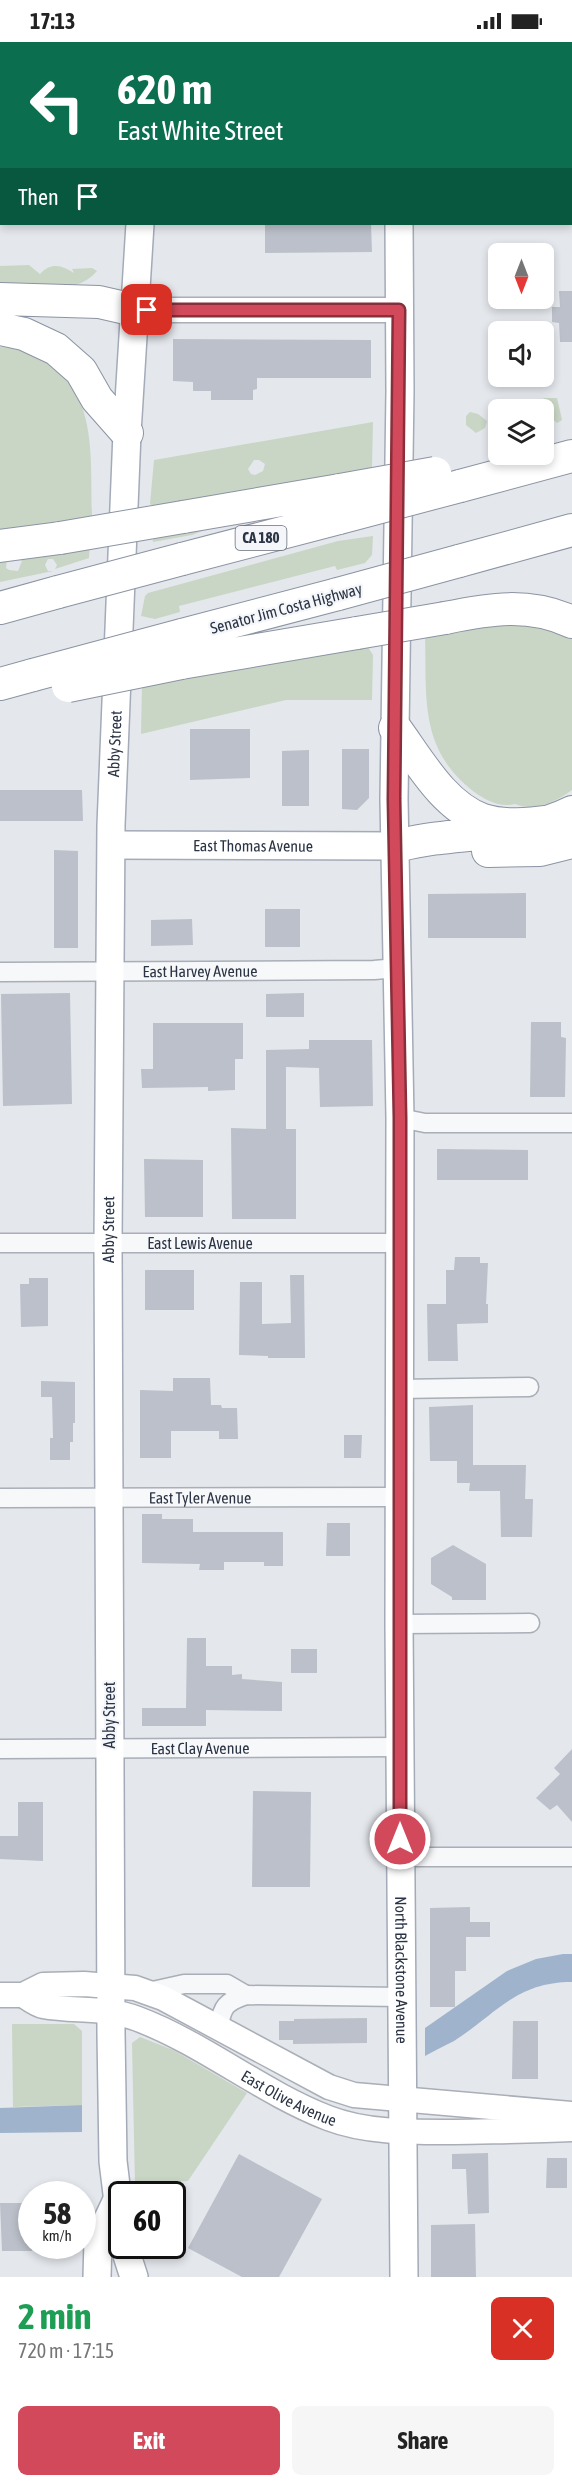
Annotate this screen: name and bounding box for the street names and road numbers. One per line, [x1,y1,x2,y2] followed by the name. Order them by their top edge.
[236,526,286,550] road number: CA 180
[208,579,364,638] street label: Senator Jim Costa Highway
[104,710,125,777] street label: Abby Street
[193,836,313,855] street label: East Thomas Avenue
[143,962,257,981] street label: East Harvey Avenue
[99,1196,118,1263] street label: Abby Street
[147,1234,253,1252] street label: East Lewis Avenue
[149,1488,251,1508] street label: East Tyler Avenue
[100,1681,119,1748] street label: Abby Street
[151,1739,249,1758] street label: East Clay Avenue
[392,1896,411,2044] street label: North Blackstone Avenue
[238,2066,339,2129] street label: East Olive Avenue

